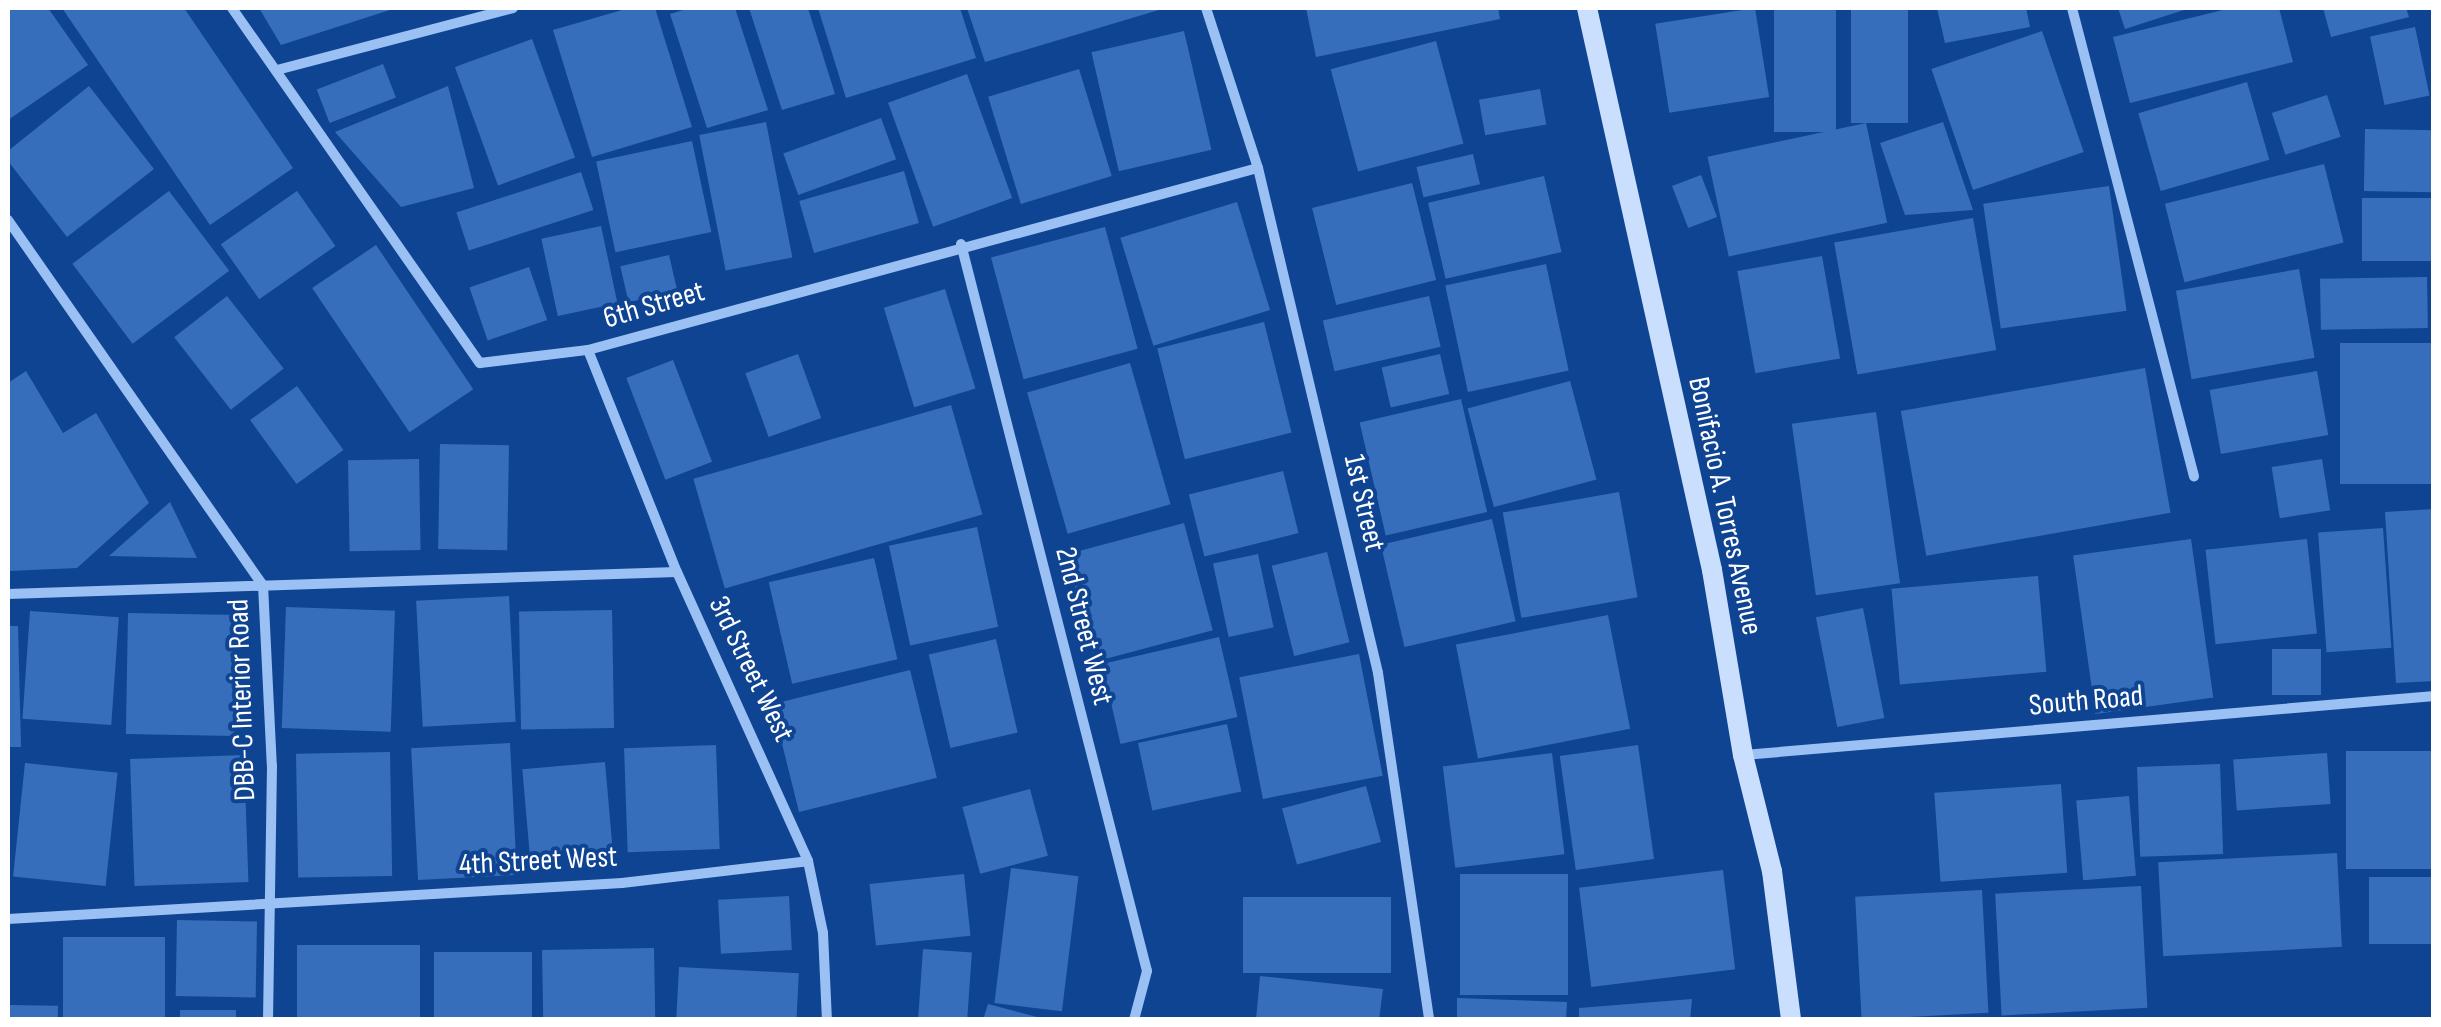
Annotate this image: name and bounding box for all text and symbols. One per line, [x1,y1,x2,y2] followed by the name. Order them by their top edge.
[599,273,709,337] street label: 6th Street
[1680,374,1770,638] street label: Bonifacio A. Torres Avenue
[1335,451,1393,555] street label: 1st Street
[1047,543,1121,709] street label: 2nd Street West
[700,591,802,747] street label: 3rd Street West
[220,598,264,802] street label: DBB-C Interior Road
[2027,678,2145,724] street label: South Road
[458,839,618,883] street label: 4th Street West

